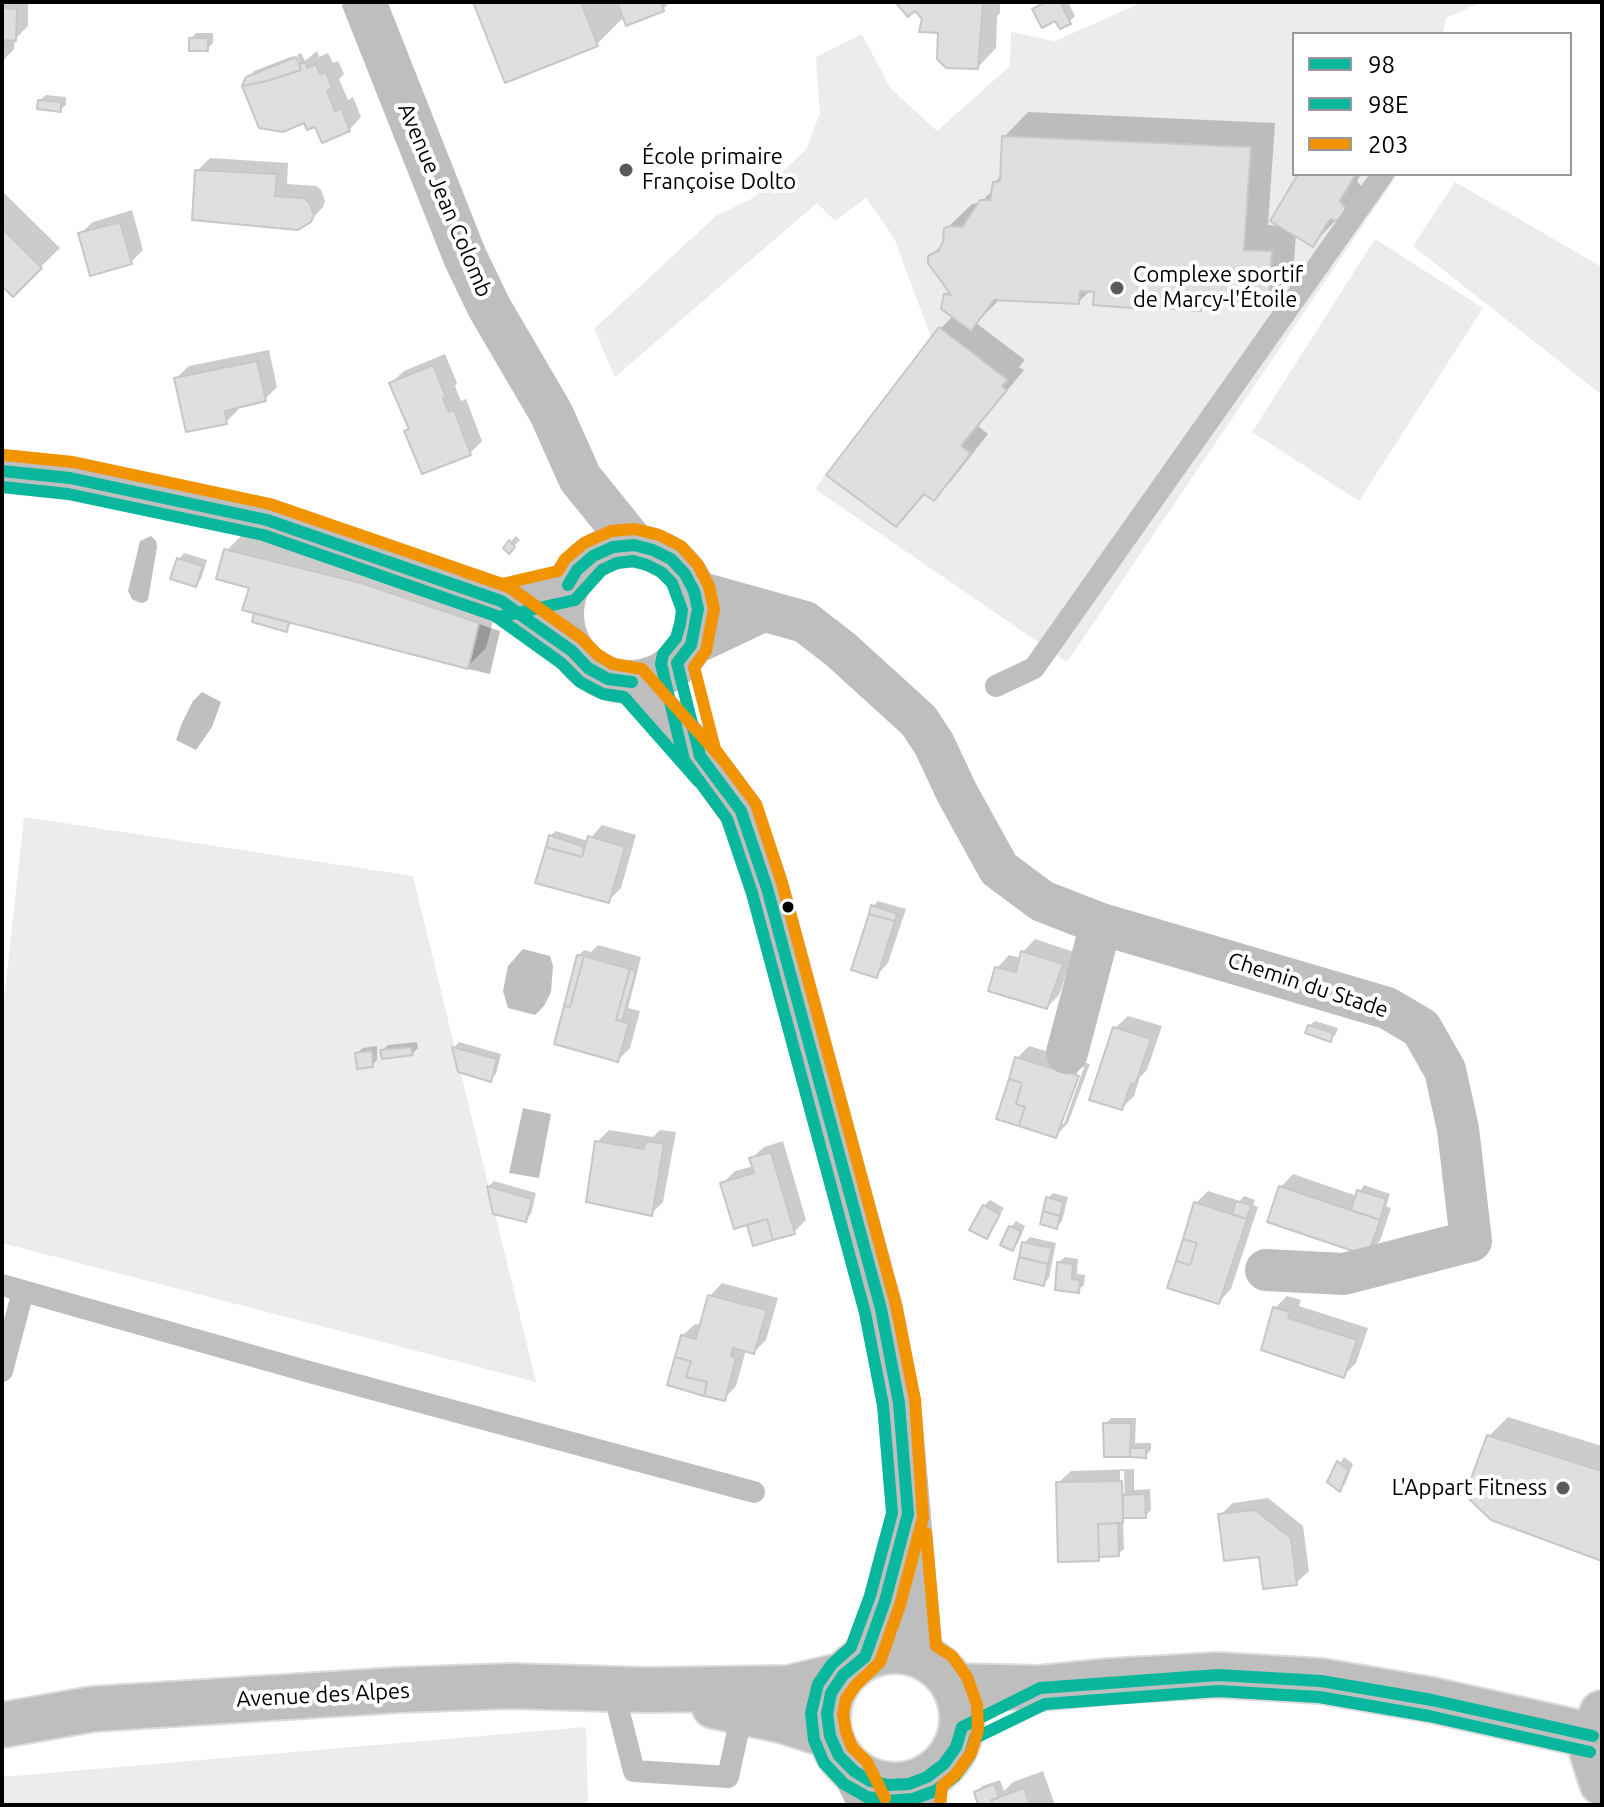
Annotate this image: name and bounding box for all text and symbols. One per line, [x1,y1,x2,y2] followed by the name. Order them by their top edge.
[1292,32,1572,176] legend
[1368,51,1395,78] text: 98
[1368,91,1409,118] text: 98E
[392,99,498,301] street label: Avenue Jean Colomb
[1368,131,1409,158] text: 203
[642,144,796,196] place label: École primaire Françoise Dolto
[617,161,635,179] marker: École primaire Françoise Dolto
[1133,262,1303,314] place label: Complexe sportif de Marcy-l'Étoile
[1108,279,1126,297] marker: Complexe sportif de Marcy-l'Étoile
[780,899,796,915] unlabelled marker
[1224,947,1392,1023] street label: Chemin du Stade
[1392,1475,1547,1501] place label: L'Appart Fitness
[1554,1479,1572,1497] marker: L'Appart Fitness
[236,1677,410,1713] street label: Avenue des Alpes

